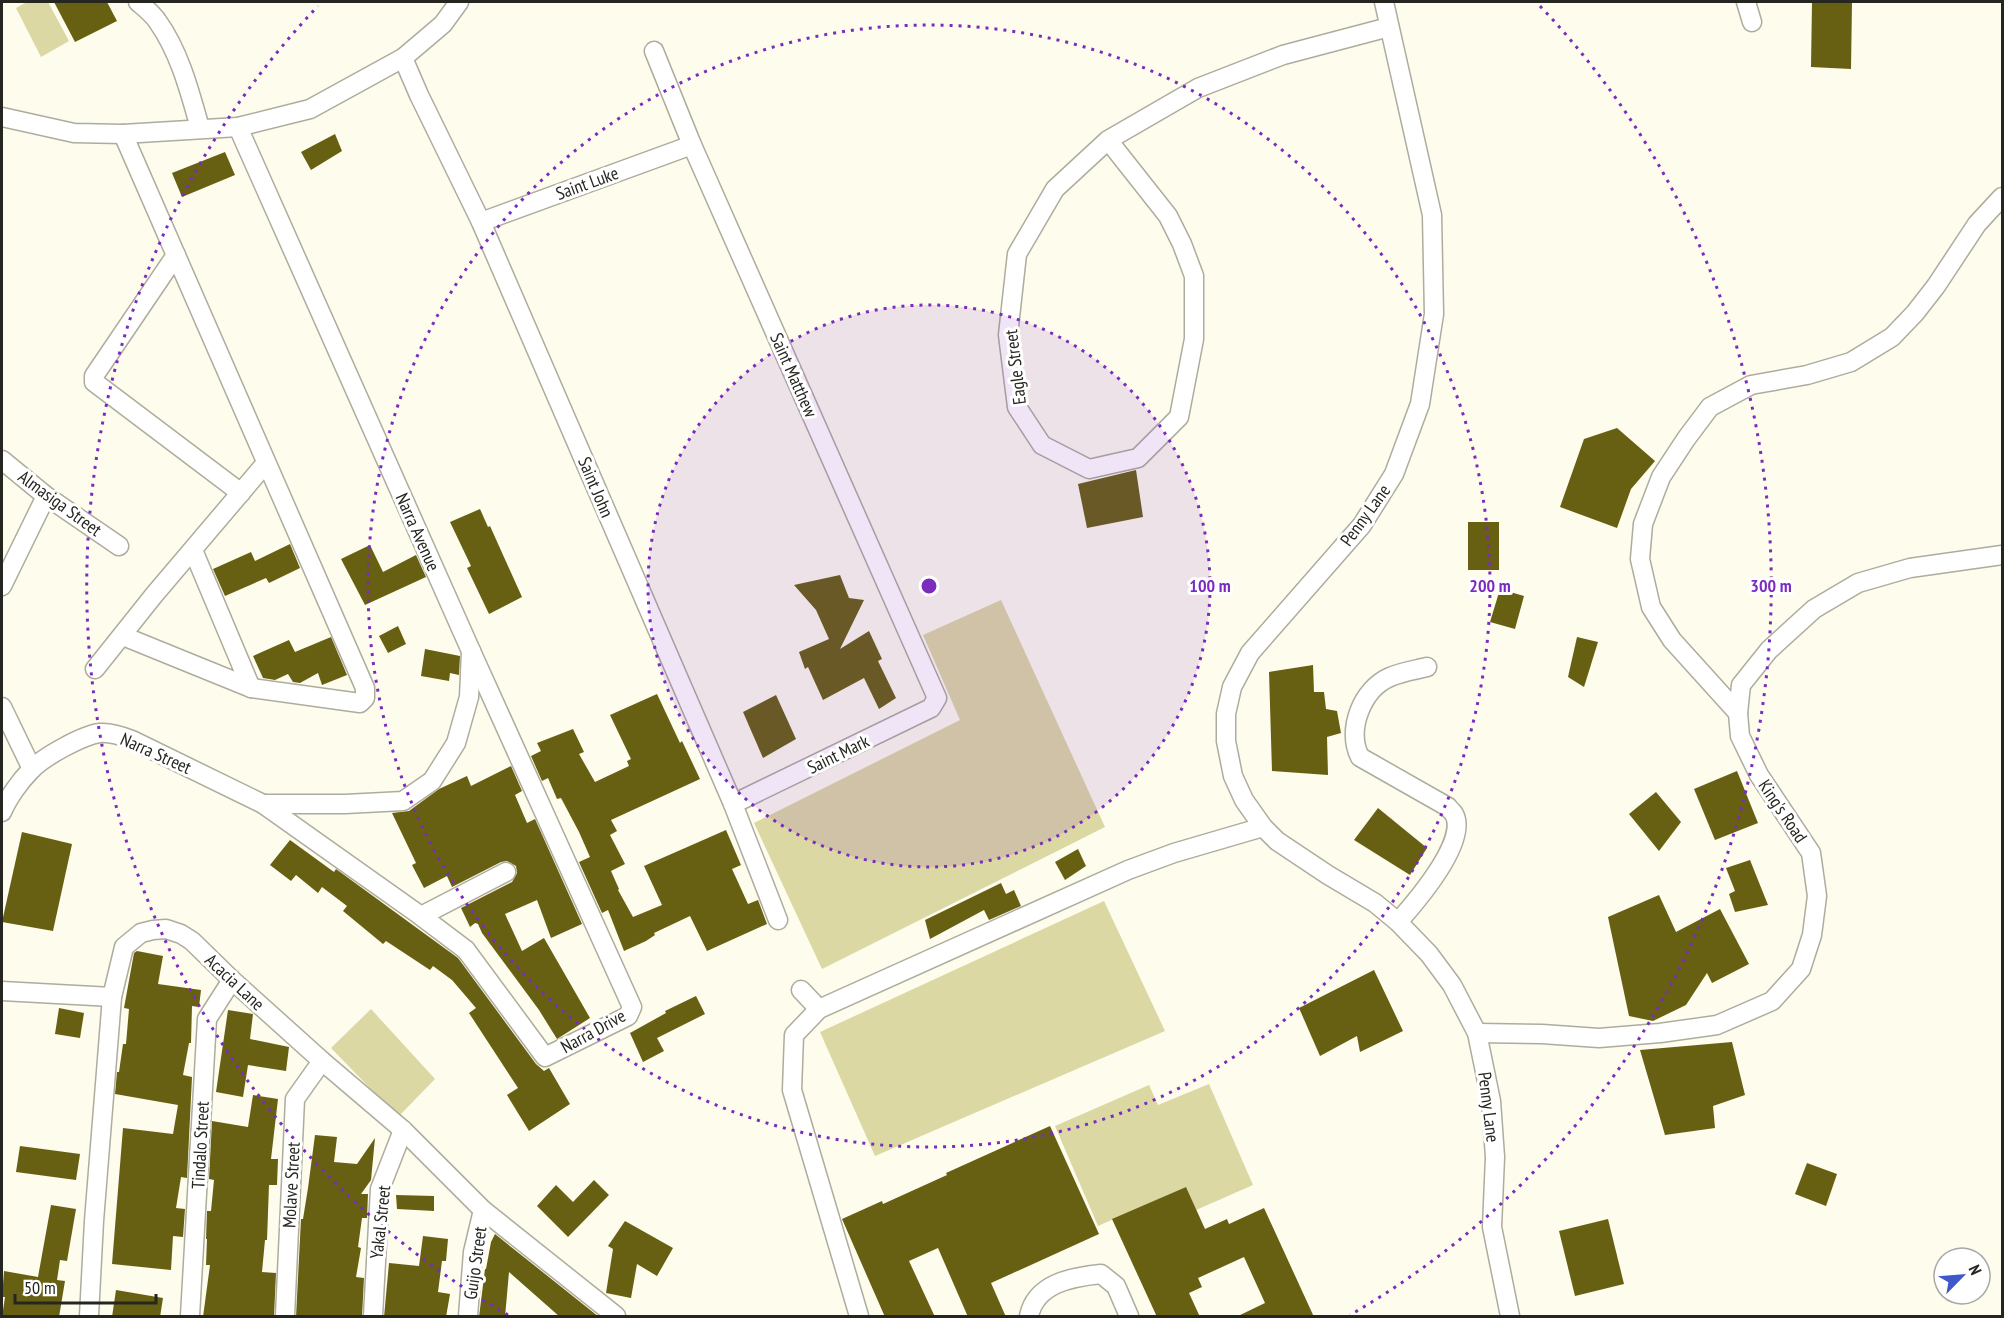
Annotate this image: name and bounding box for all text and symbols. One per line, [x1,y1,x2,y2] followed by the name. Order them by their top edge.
[553,161,621,205] street label: Saint Luke
[999,328,1031,406] street label: Eagle Street
[765,329,823,421] street label: Saint Matthew
[573,453,619,521] street label: Saint John
[14,465,106,541] street label: Almasiga Street
[1335,480,1395,550] street label: Penny Lane
[391,489,445,575] street label: Narra Avenue
[1189,574,1231,597] text: 100 m
[1469,574,1511,597] text: 200 m
[1750,574,1792,597] text: 300 m
[919,576,939,596] centre of rings
[117,727,195,779] street label: Narra Street
[803,729,873,779] street label: Saint Mark
[1754,775,1812,847] street label: King's Road
[200,949,270,1015] street label: Acacia Lane
[557,1004,629,1058] street label: Narra Drive
[1473,1071,1505,1143] street label: Penny Lane
[186,1100,214,1189] street label: Tindalo Street
[277,1141,305,1229] street label: Molave Street
[365,1184,395,1260] street label: Yakal Street
[459,1225,491,1301] street label: Guijo Street
[1932,1246,1992,1306] north arrow
[1965,1262,1986,1278] text: N
[15,1267,156,1305] scale bar
[24,1276,56,1299] text: 50 m

